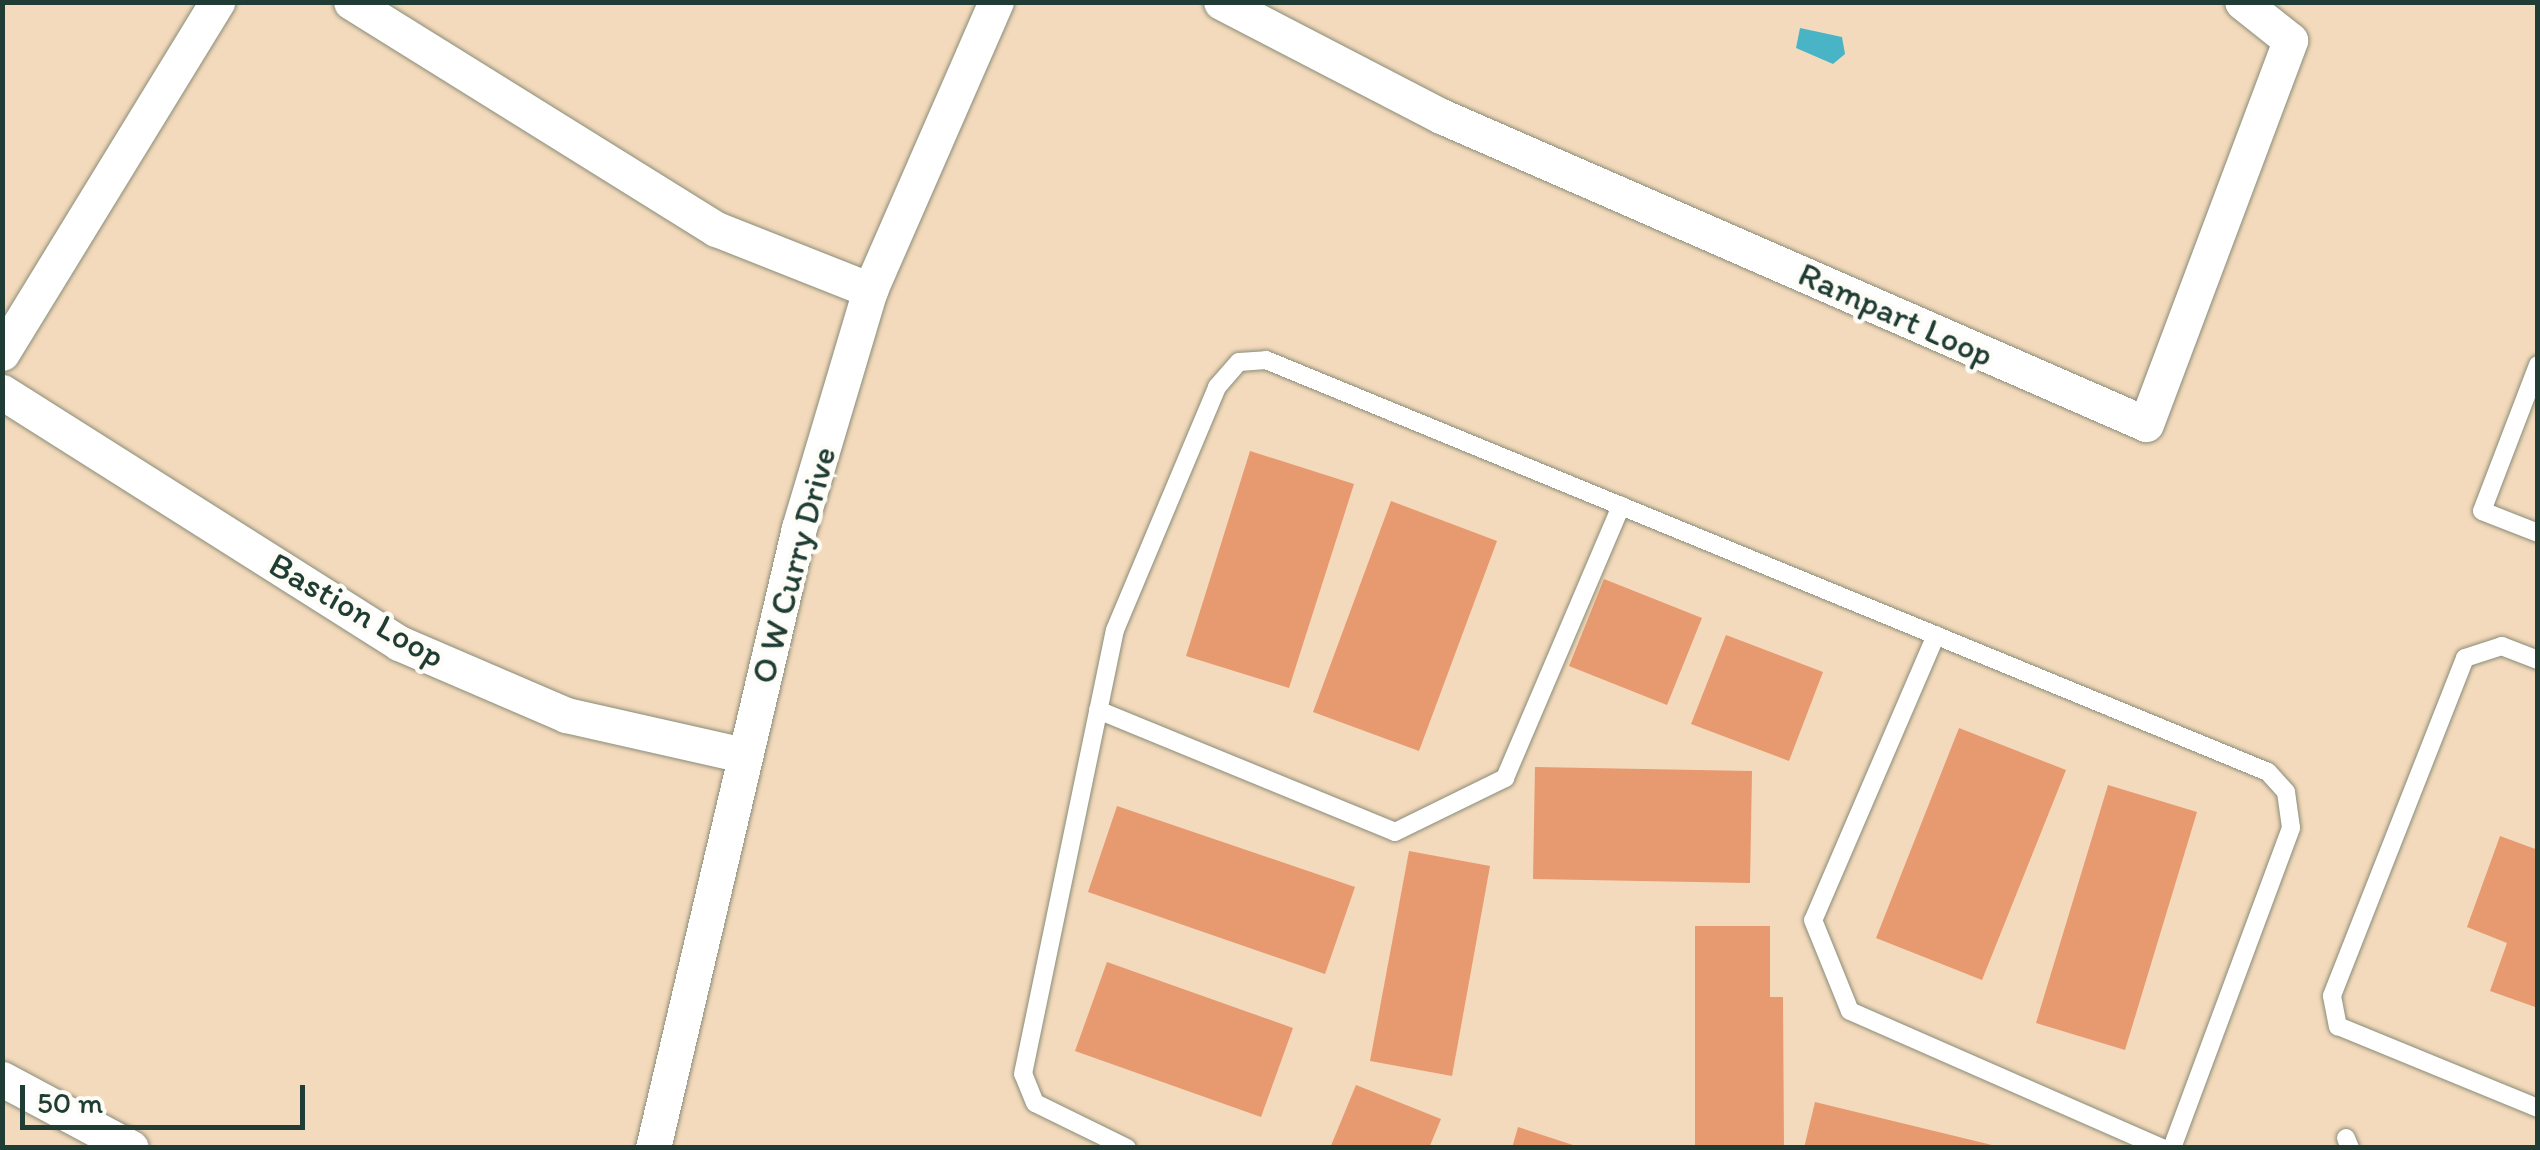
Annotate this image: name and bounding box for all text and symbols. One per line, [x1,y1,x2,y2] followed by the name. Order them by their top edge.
[1791,252,2001,376] street label: Rampart Loop
[741,442,845,688] street label: O W Curry Drive
[262,543,452,677] street label: Bastion Loop
[25,1065,310,1127] scale bar
[37,1084,103,1121] text: 50 m

